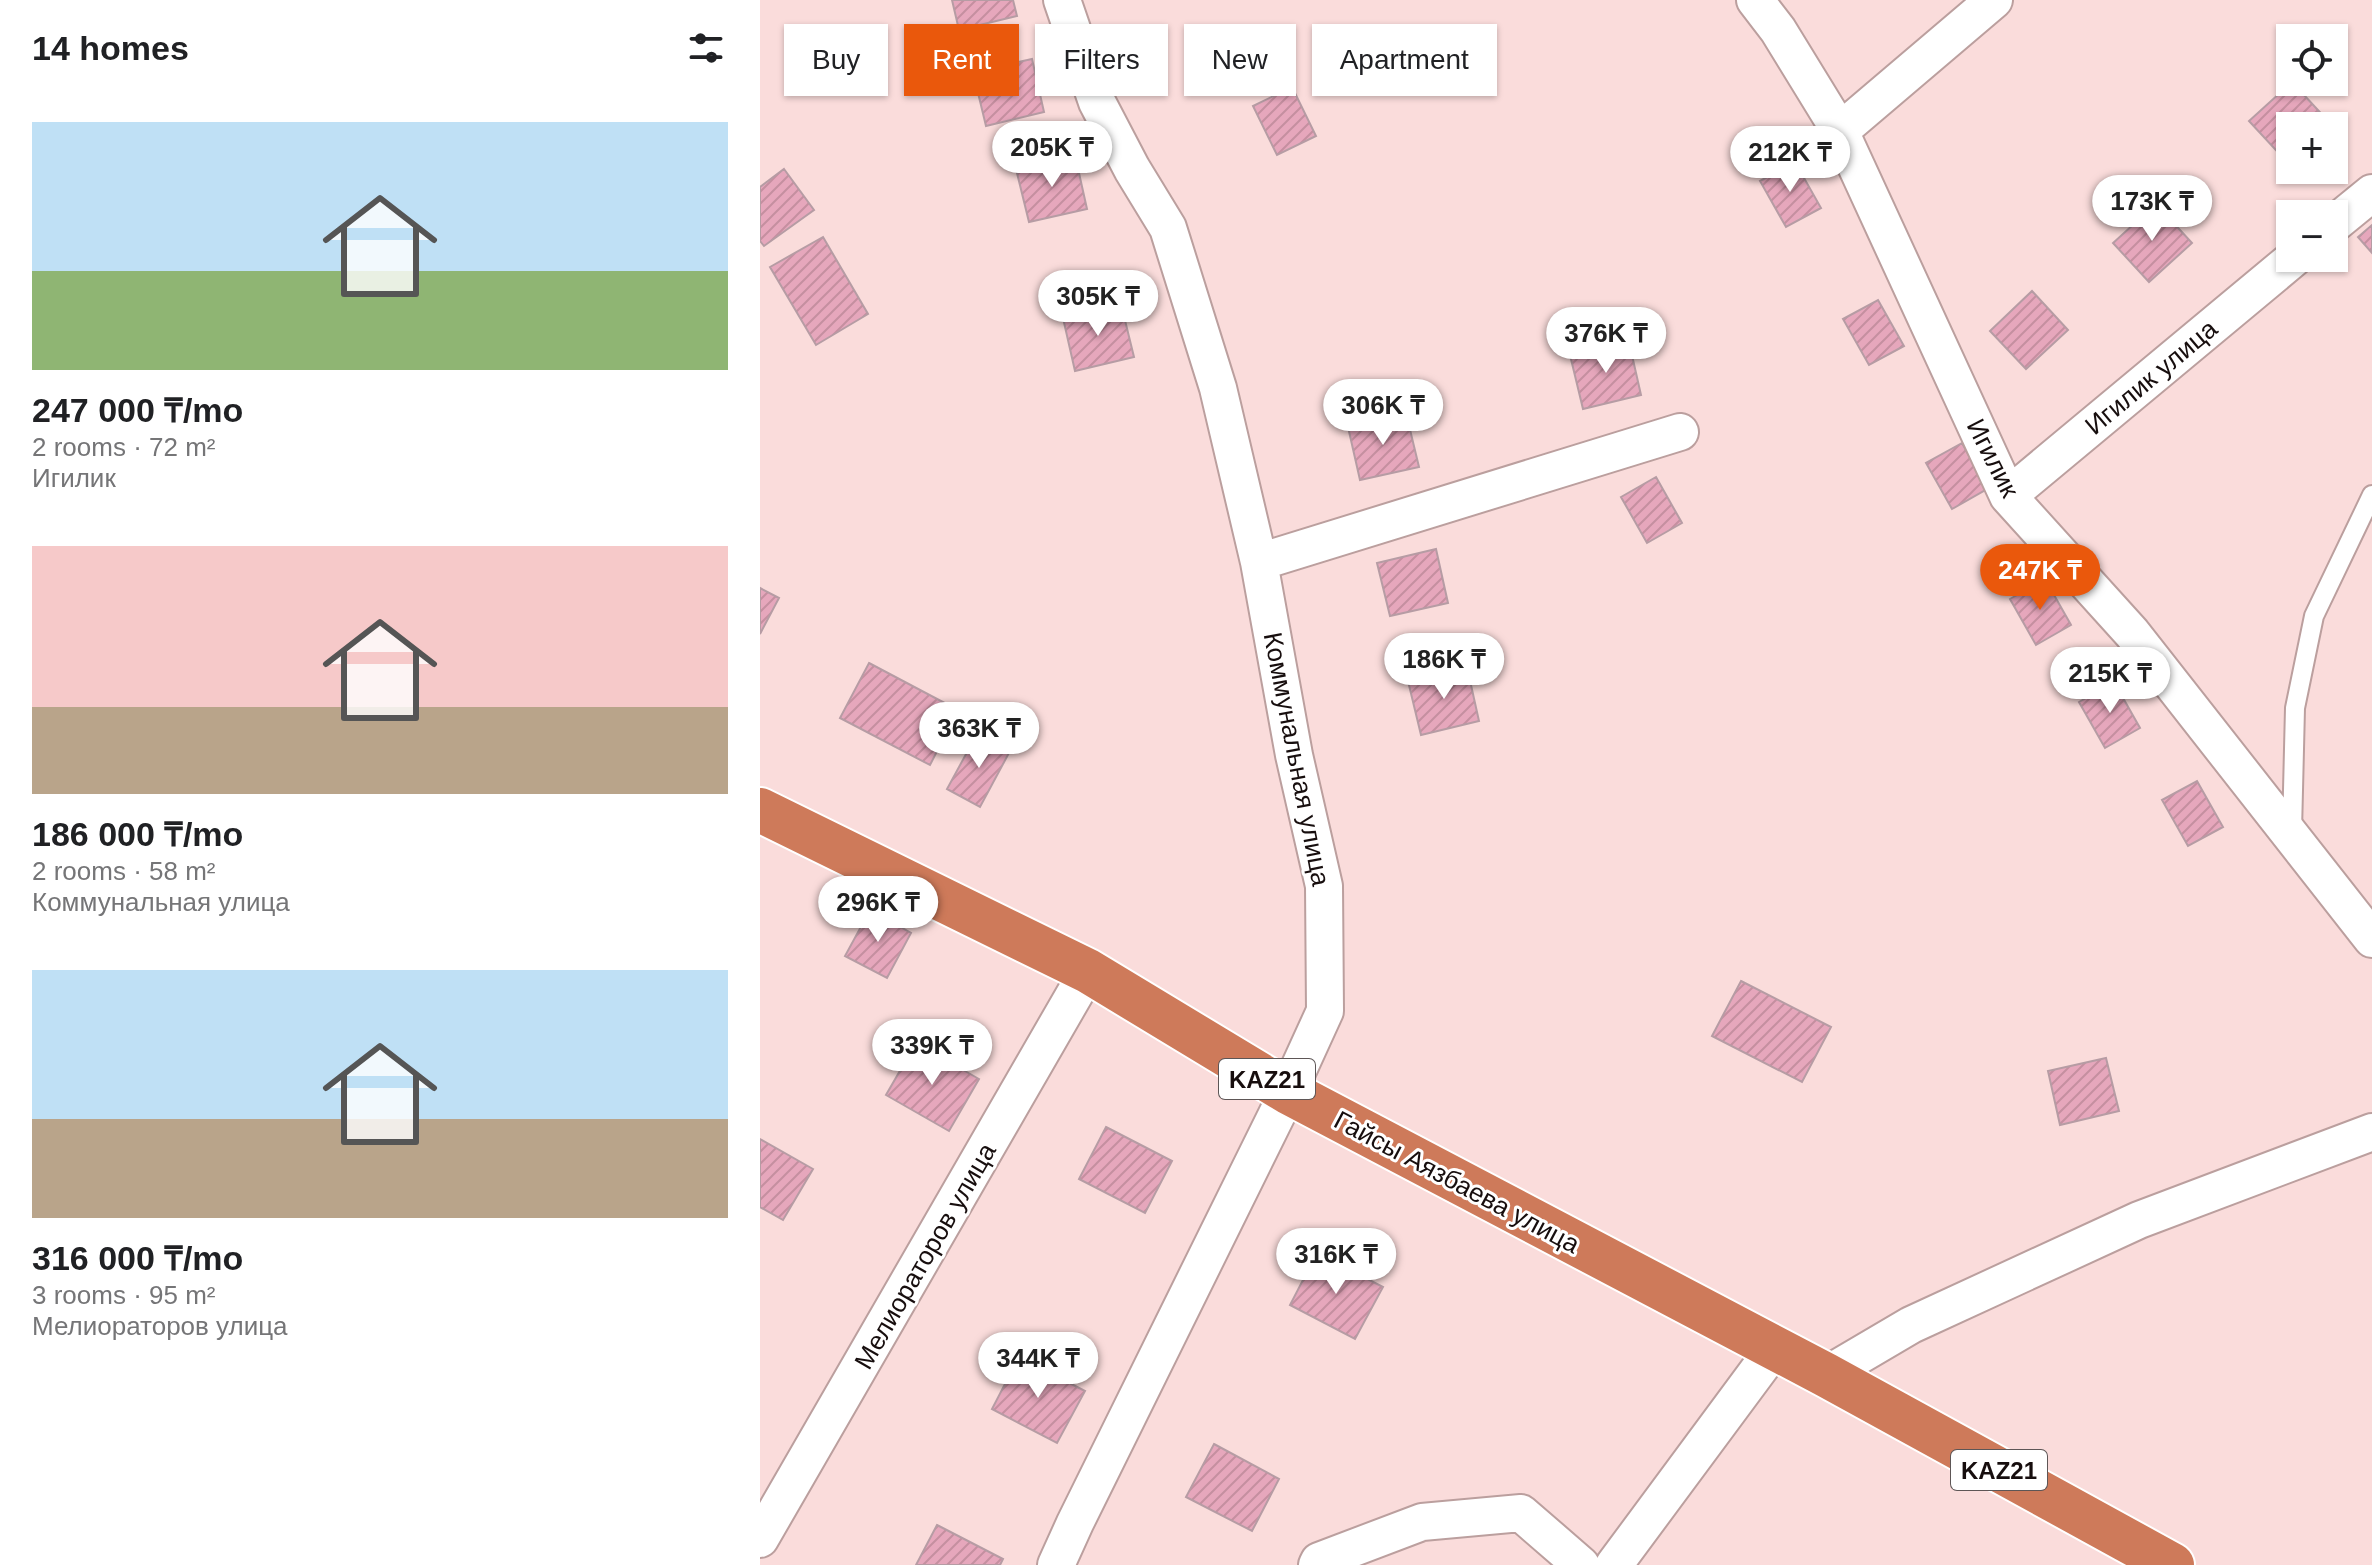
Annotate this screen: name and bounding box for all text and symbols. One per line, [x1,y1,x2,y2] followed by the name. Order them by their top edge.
[784,24,888,96] chip: Buy
[904,24,1019,96] chip: Rent
[1035,24,1168,96] chip: Filters
[1184,24,1296,96] chip: New
[1312,24,1497,96] chip: Apartment
[2276,24,2348,272] map controls
[2276,24,2348,96] button: locate
[684,26,728,70] icon: filters
[32,29,189,67] text: 14 homes
[2276,112,2348,184] button: +
[987,121,1117,189] pin: 205K ₸
[1725,126,1855,194] pin: 212K ₸
[1010,132,1094,162] text: 205K ₸
[1748,137,1832,167] text: 212K ₸
[308,174,452,318] icon: home
[2087,175,2217,243] pin: 173K ₸
[2110,186,2194,216] text: 173K ₸
[2276,200,2348,272] button: −
[1033,270,1163,338] pin: 305K ₸
[1056,281,1140,311] text: 305K ₸
[1541,307,1671,375] pin: 376K ₸
[2079,313,2223,441] street label: Игилик улица
[1564,318,1648,348] text: 376K ₸
[1318,379,1448,447] pin: 306K ₸
[1341,390,1425,420] text: 306K ₸
[32,391,243,429] text: 247 000 ₸/mo
[1961,414,2026,503] street label: Игилик
[32,432,216,462] text: 2 rooms · 72 m²
[32,463,116,493] text: Игилик
[1975,544,2105,612] pin: 247K ₸
[1998,555,2082,585] text: 247K ₸
[308,598,452,742] icon: home
[1258,630,1336,889] street label: Коммунальная улица
[1379,633,1509,701] pin: 186K ₸
[1402,644,1486,674] text: 186K ₸
[2045,647,2175,715] pin: 215K ₸
[2068,658,2152,688] text: 215K ₸
[914,702,1044,770] pin: 363K ₸
[937,713,1021,743] text: 363K ₸
[32,815,243,853] text: 186 000 ₸/mo
[32,856,216,886] text: 2 rooms · 58 m²
[813,876,943,944] pin: 296K ₸
[32,887,290,917] text: Коммунальная улица
[836,887,920,917] text: 296K ₸
[867,1019,997,1087] pin: 339K ₸
[308,1022,452,1166] icon: home
[890,1030,974,1060] text: 339K ₸
[1219,1059,1315,1099] road number: KAZ21
[1329,1105,1585,1260] street label: Гайсы Аязбаева улица
[848,1137,1002,1374] street label: Мелиораторов улица
[1271,1228,1401,1296] pin: 316K ₸
[32,1239,243,1277] text: 316 000 ₸/mo
[1294,1239,1378,1269] text: 316K ₸
[32,1280,216,1310] text: 3 rooms · 95 m²
[32,1311,288,1341] text: Мелиораторов улица
[973,1332,1103,1400] pin: 344K ₸
[996,1343,1080,1373] text: 344K ₸
[1951,1450,2047,1490] road number: KAZ21

